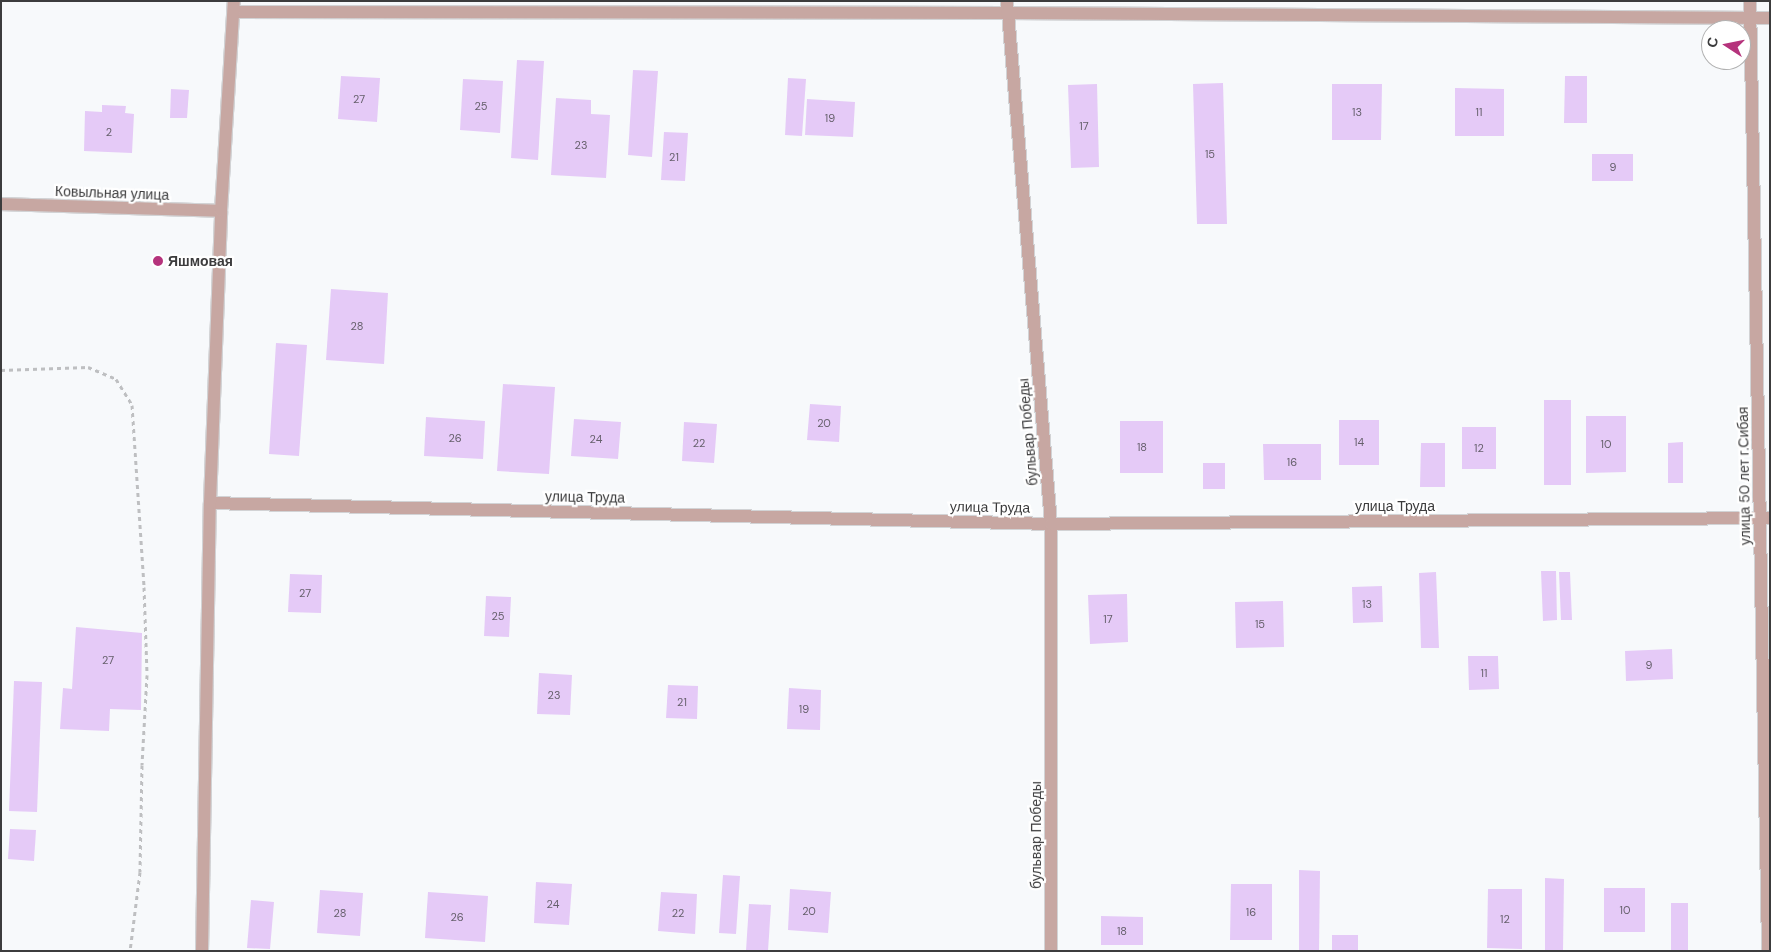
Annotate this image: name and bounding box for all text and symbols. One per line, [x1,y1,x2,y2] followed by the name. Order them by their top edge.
[1701,20,1751,70] north arrow
[1702,36,1722,49] text: С
[353,92,365,106] house number: 27
[474,99,488,113] house number: 25
[1352,105,1362,119] house number: 13
[1476,105,1482,119] house number: 11
[825,111,835,125] house number: 19
[1079,119,1089,133] house number: 17
[106,125,112,139] house number: 2
[575,138,587,152] house number: 23
[1205,147,1215,161] house number: 15
[669,150,679,164] house number: 21
[1610,160,1616,174] house number: 9
[55,183,169,203] street label: Ковыльная улица
[168,253,233,269] place label: Яшмовая
[152,255,164,267] marker: Яшмовая
[351,319,363,333] house number: 28
[1015,378,1041,486] street label: бульвар Победы
[1734,407,1754,545] street label: улица 50 лет г.Сибая
[817,416,831,430] house number: 20
[448,431,462,445] house number: 26
[590,432,602,446] house number: 24
[1354,435,1364,449] house number: 14
[693,436,705,450] house number: 22
[1601,437,1611,451] house number: 10
[1137,440,1147,454] house number: 18
[1474,441,1484,455] house number: 12
[1287,455,1297,469] house number: 16
[545,488,625,506] street label: улица Труда
[950,498,1030,516] street label: улица Труда
[1355,498,1435,514] street label: улица Труда
[299,586,311,600] house number: 27
[1362,597,1372,611] house number: 13
[491,609,505,623] house number: 25
[1103,612,1113,626] house number: 17
[1255,617,1265,631] house number: 15
[102,653,114,667] house number: 27
[1646,658,1652,672] house number: 9
[1481,666,1487,680] house number: 11
[548,688,560,702] house number: 23
[677,695,687,709] house number: 21
[799,702,809,716] house number: 19
[1028,781,1044,889] street label: бульвар Победы
[547,897,559,911] house number: 24
[1620,903,1630,917] house number: 10
[802,904,816,918] house number: 20
[1246,905,1256,919] house number: 16
[334,906,346,920] house number: 28
[672,906,684,920] house number: 22
[450,910,464,924] house number: 26
[1500,912,1510,926] house number: 12
[1117,924,1127,938] house number: 18

